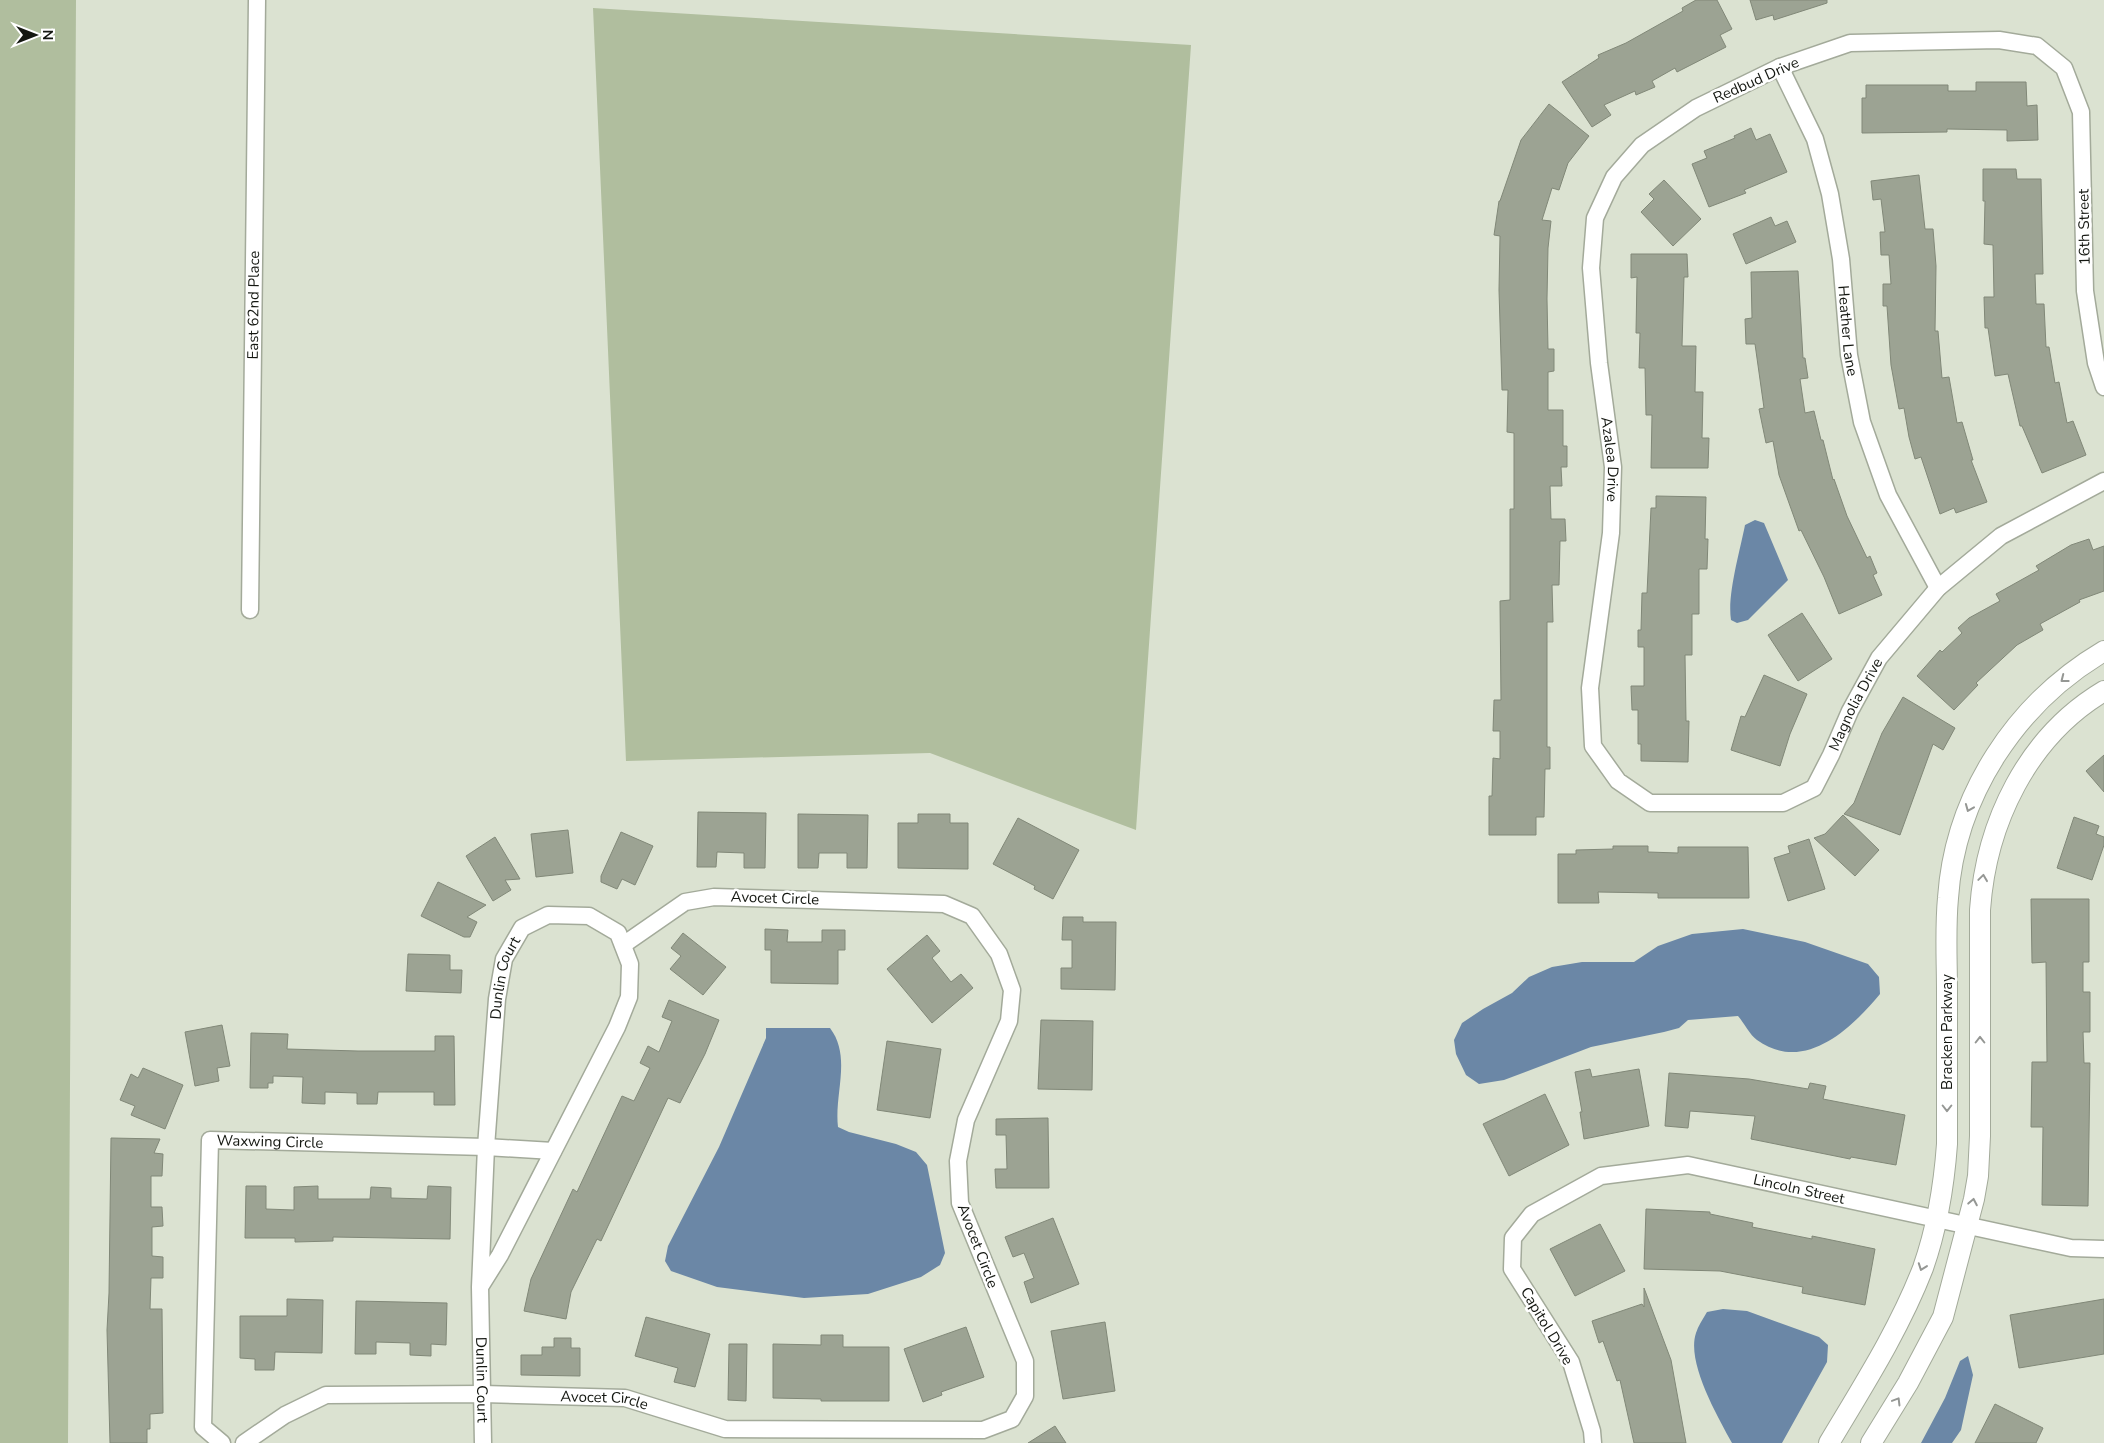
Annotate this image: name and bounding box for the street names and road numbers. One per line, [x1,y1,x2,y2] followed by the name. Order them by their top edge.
[1710,52,1802,108] street label: Redbud Drive
[2073,188,2095,265] street label: 16th Street
[243,251,264,359] street label: East 62nd Place
[1833,285,1863,378] street label: Heather Lane
[1596,416,1623,502] street label: Azalea Drive
[1824,654,1887,754] street label: Magnolia Drive
[730,886,820,910] street label: Avocet Circle
[486,932,525,1020] street label: Dunlin Court
[1937,974,1957,1090] street label: Bracken Parkway
[216,1130,324,1153] street label: Waxwing Circle
[1751,1169,1847,1209] street label: Lincoln Street
[953,1201,1003,1291] street label: Avocet Circle
[1516,1283,1578,1369] street label: Capitol Drive
[471,1337,493,1424] street label: Dunlin Court
[560,1386,651,1415] street label: Avocet Circle

